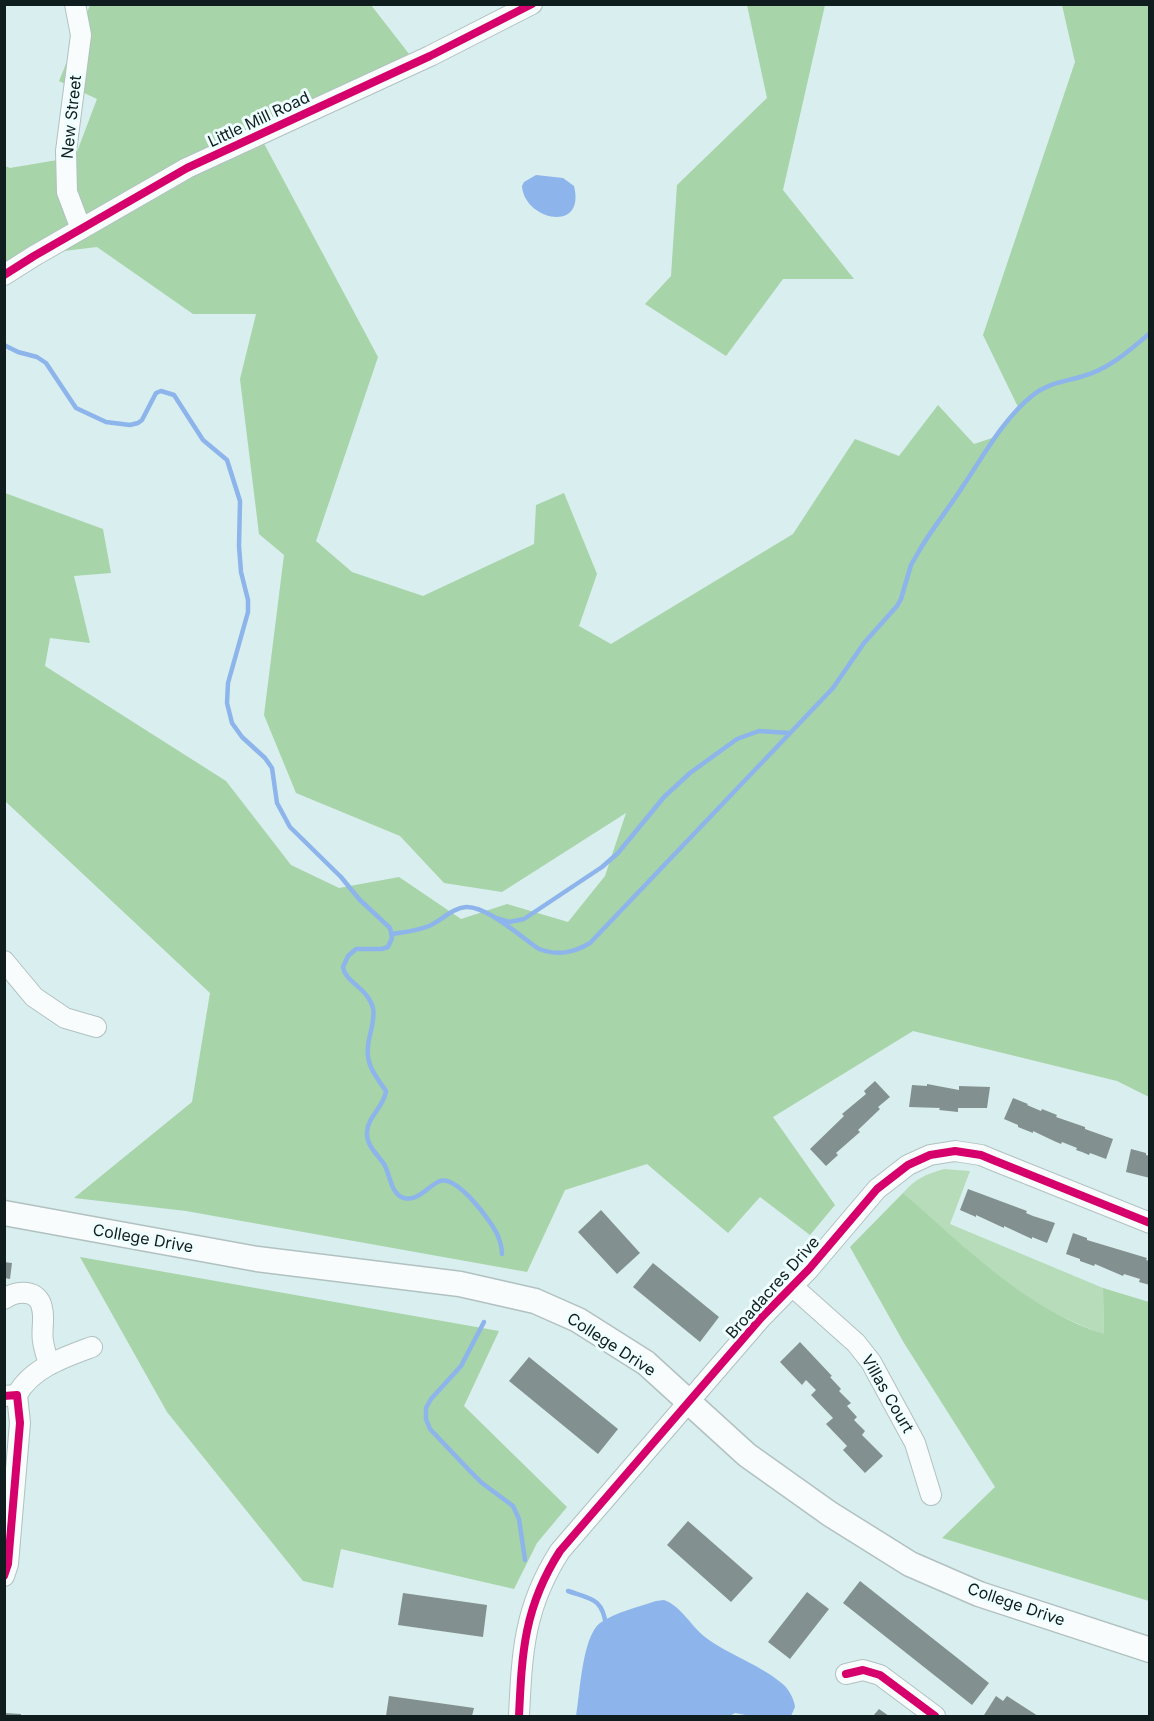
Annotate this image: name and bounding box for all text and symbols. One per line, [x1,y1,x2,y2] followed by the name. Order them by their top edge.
[58,74,86,160] street label: New Street
[205,88,313,152] street label: Little Mill Road
[91,1221,195,1257] street label: College Drive
[722,1233,824,1343] street label: Broadacres Drive
[563,1309,659,1381] street label: College Drive
[857,1352,917,1436] street label: Villas Court
[965,1579,1067,1631] street label: College Drive

